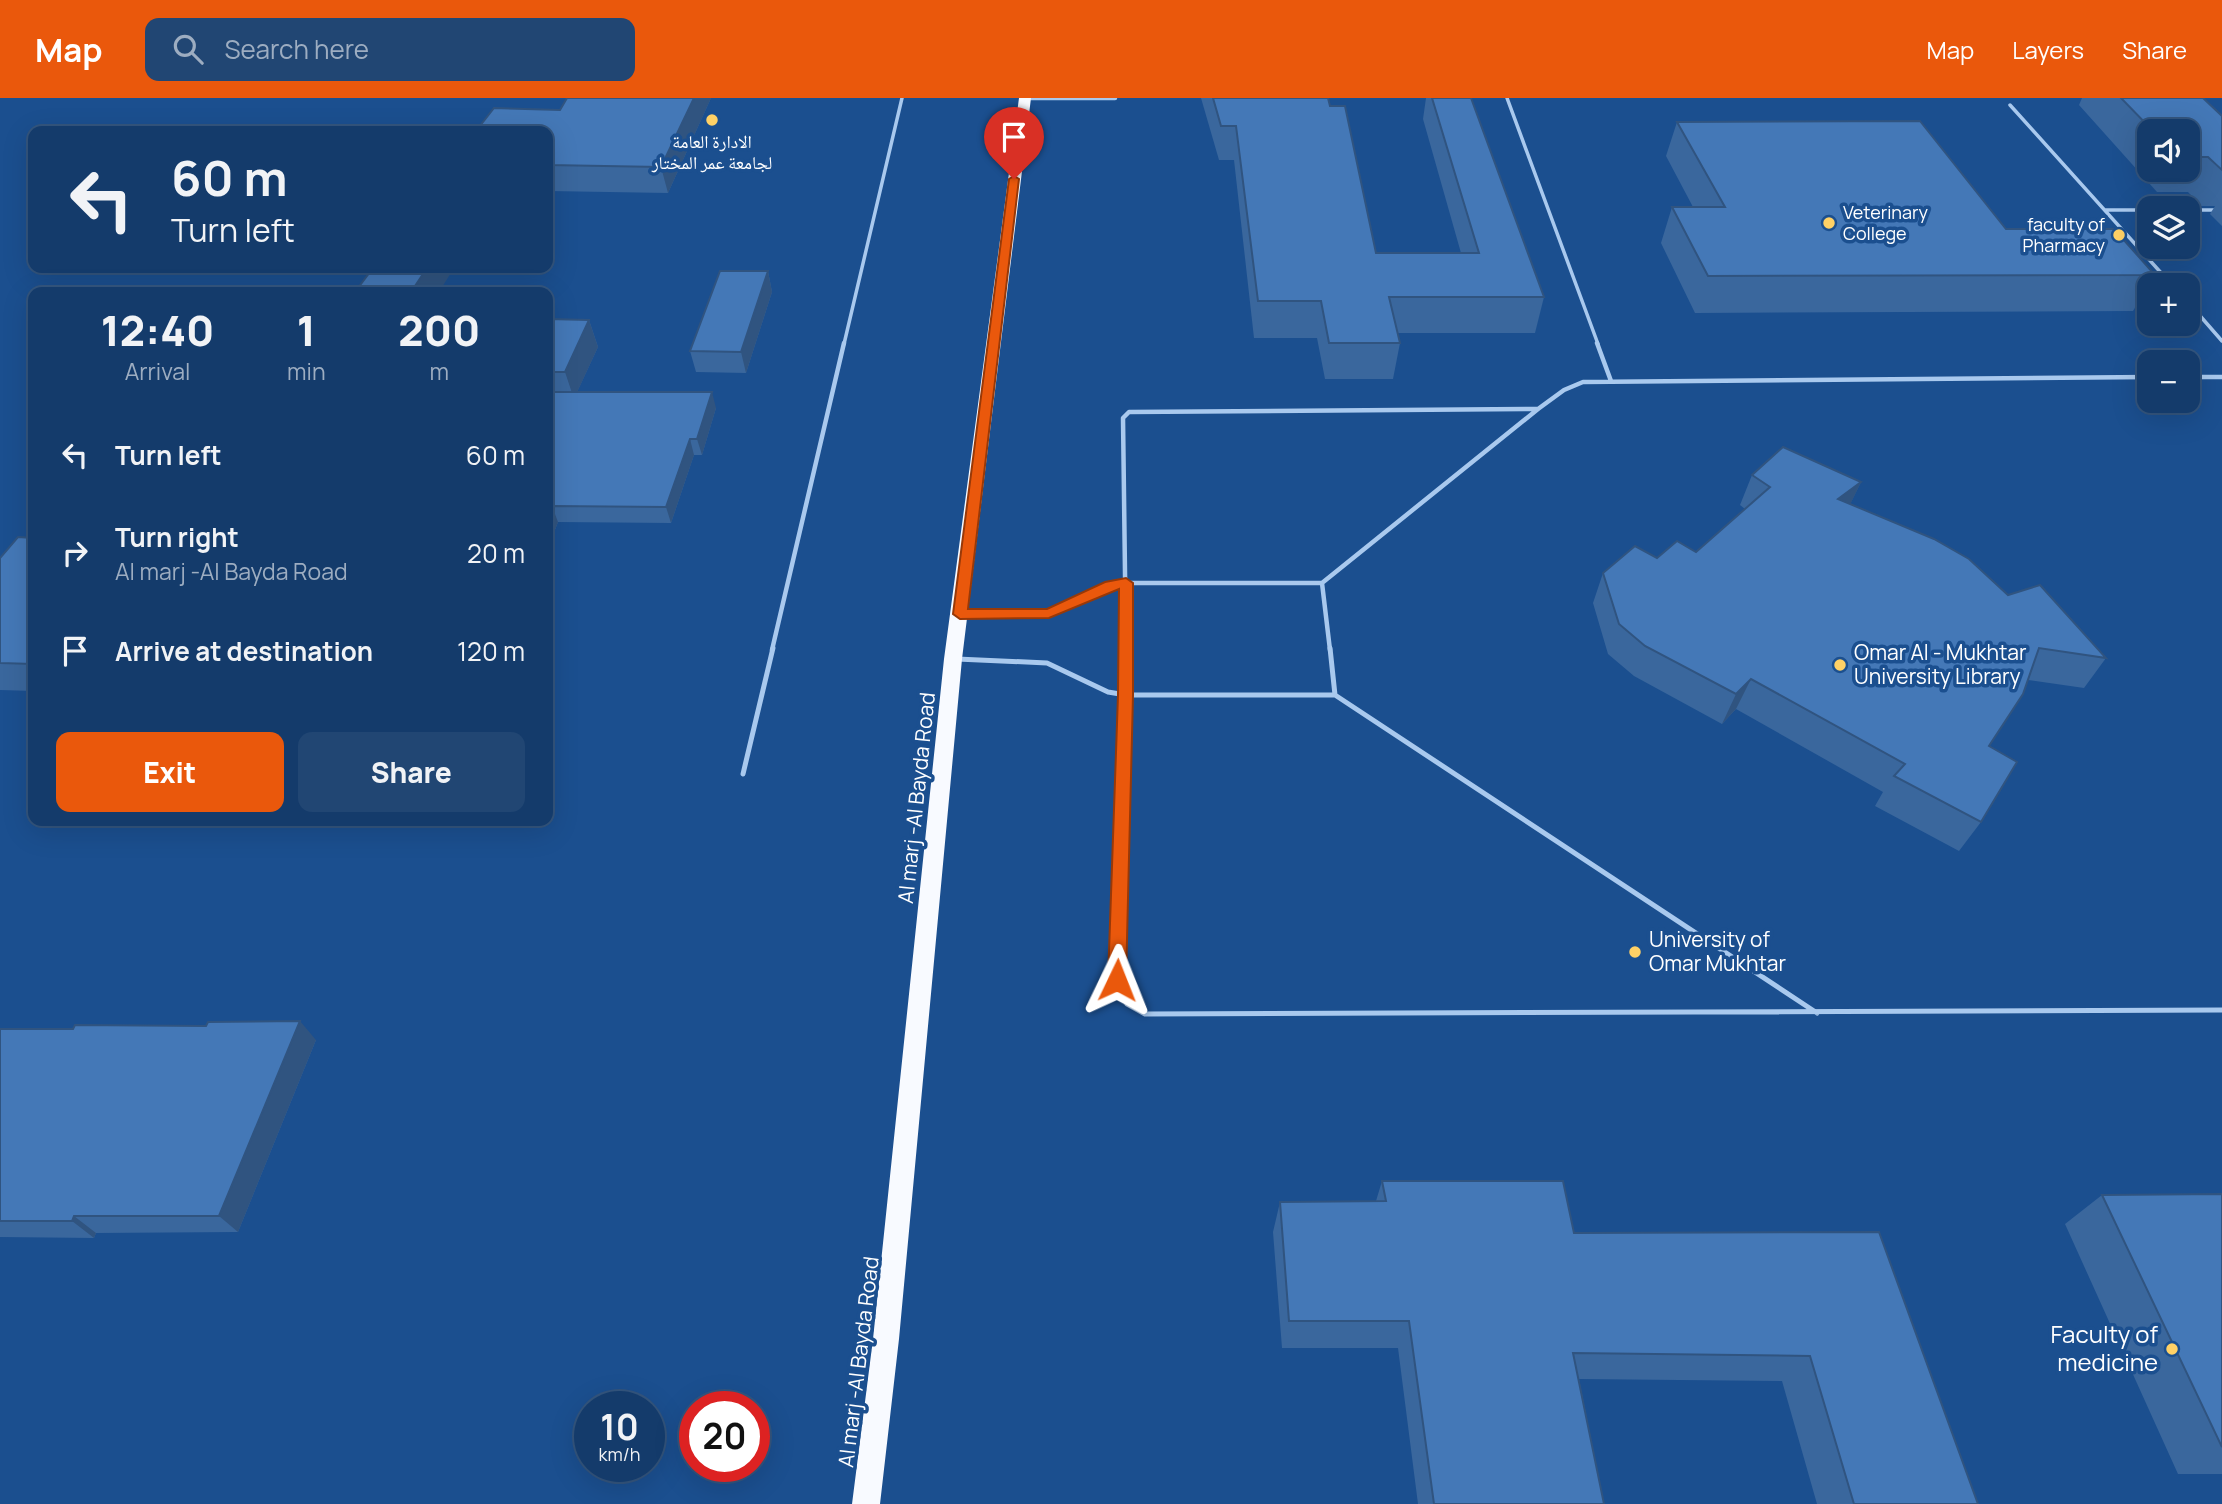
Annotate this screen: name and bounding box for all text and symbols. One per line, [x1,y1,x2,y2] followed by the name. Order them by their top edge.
[145,18,635,81] search box
[35,27,103,72] text: Map
[169,30,207,68] icon: search
[225,31,369,67] text: Search here
[1927,33,1974,66] text: Map
[2012,33,2084,66] text: Layers
[2122,33,2187,66] text: Share
[984,107,1044,179] pin
[704,112,720,128] marker: الادارة العامة لجامعة عمر المختار
[995,118,1033,156] icon: arrive
[2137,119,2200,413] map controls
[2137,119,2200,182] button: sound
[651,129,772,174] place label: الادارة العامة لجامعة عمر المختار
[171,144,288,211] text: 60 m
[56,154,147,245] icon: left
[2137,196,2200,259] button: layers
[1843,200,1928,245] place label: Veterinary College
[171,208,295,252] text: Turn left
[2023,212,2106,257] place label: faculty of Pharmacy
[1821,215,1837,231] marker: Veterinary College
[2111,227,2127,243] marker: faculty of Pharmacy
[2137,273,2200,336] button: +
[101,301,214,359] text: 12:40
[297,301,316,359] text: 1
[398,301,480,359] text: 200
[2137,350,2200,413] button: −
[125,355,190,387] text: Arrival
[287,355,326,387] text: min
[430,355,449,387] text: m
[56,436,94,474] icon: left
[115,437,222,473] text: Turn left
[466,437,525,473] text: 60 m
[115,519,239,555] text: Turn right
[56,534,94,572] icon: right
[467,535,525,571] text: 20 m
[115,555,348,587] text: Al marj -Al Bayda Road
[56,632,94,670] icon: arrive
[115,633,373,669] text: Arrive at destination
[457,633,525,669] text: 120 m
[1854,638,2027,690] place label: Omar Al - Mukhtar University Library
[1832,657,1848,673] marker: Omar Al - Mukhtar University Library
[891,691,941,905] street label: Al marj -Al Bayda Road
[56,732,284,812] button: Exit
[298,732,525,812] button: Share
[1649,925,1787,977] place label: University of Omar Mukhtar
[1080,943,1154,1017] position arrow
[1627,944,1643,960] marker: University of Omar Mukhtar
[831,1255,885,1469] street label: Al marj -Al Bayda Road
[2051,1317,2158,1378] place label: Faculty of medicine
[2164,1341,2180,1357] marker: Faculty of medicine
[679,1391,770,1482] speed limit sign: 20
[600,1403,639,1451] text: 10
[599,1442,640,1466] text: km/h

